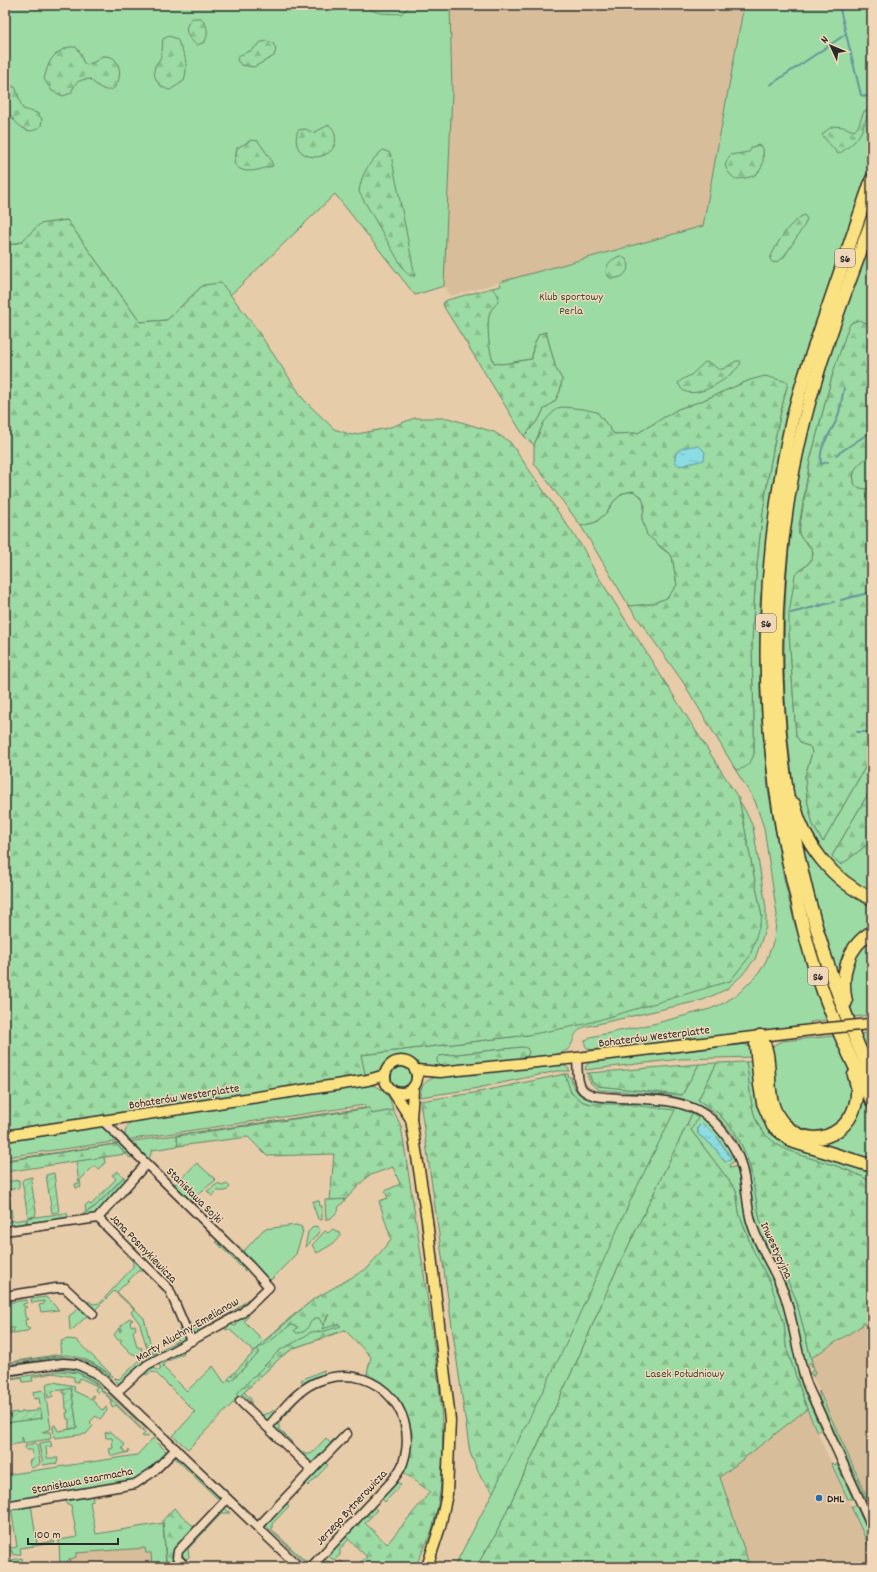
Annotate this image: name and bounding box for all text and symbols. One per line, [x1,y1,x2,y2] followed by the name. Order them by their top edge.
[811,26,851,66] north arrow
[818,33,833,48] text: N
[835,249,855,267] road number: S6
[539,289,604,320] park label: Klub sportowy Perla
[756,614,776,632] road number: S6
[808,967,828,985] road number: S6
[598,1022,711,1053] street label: Bohaterów Westerplatte
[128,1080,241,1115] street label: Bohaterów Westerplatte
[162,1164,226,1228] street label: Stanisława Sojki
[105,1211,181,1288] street label: Jana Posmykiewicza
[755,1220,796,1282] street label: Inwestycyjna
[133,1294,243,1367] street label: Marty Aluchny-Emelianow
[646,1366,726,1383] park label: Lasek Południowy
[30,1463,135,1500] street label: Stanisława Szarmacha
[313,1466,392,1550] street label: Jerzego Bytnerowicza
[827,1491,844,1508] place label: DHL
[814,1493,824,1503] marker: DHL
[28,1520,118,1546] scale bar
[34,1527,61,1544] text: 100 m

